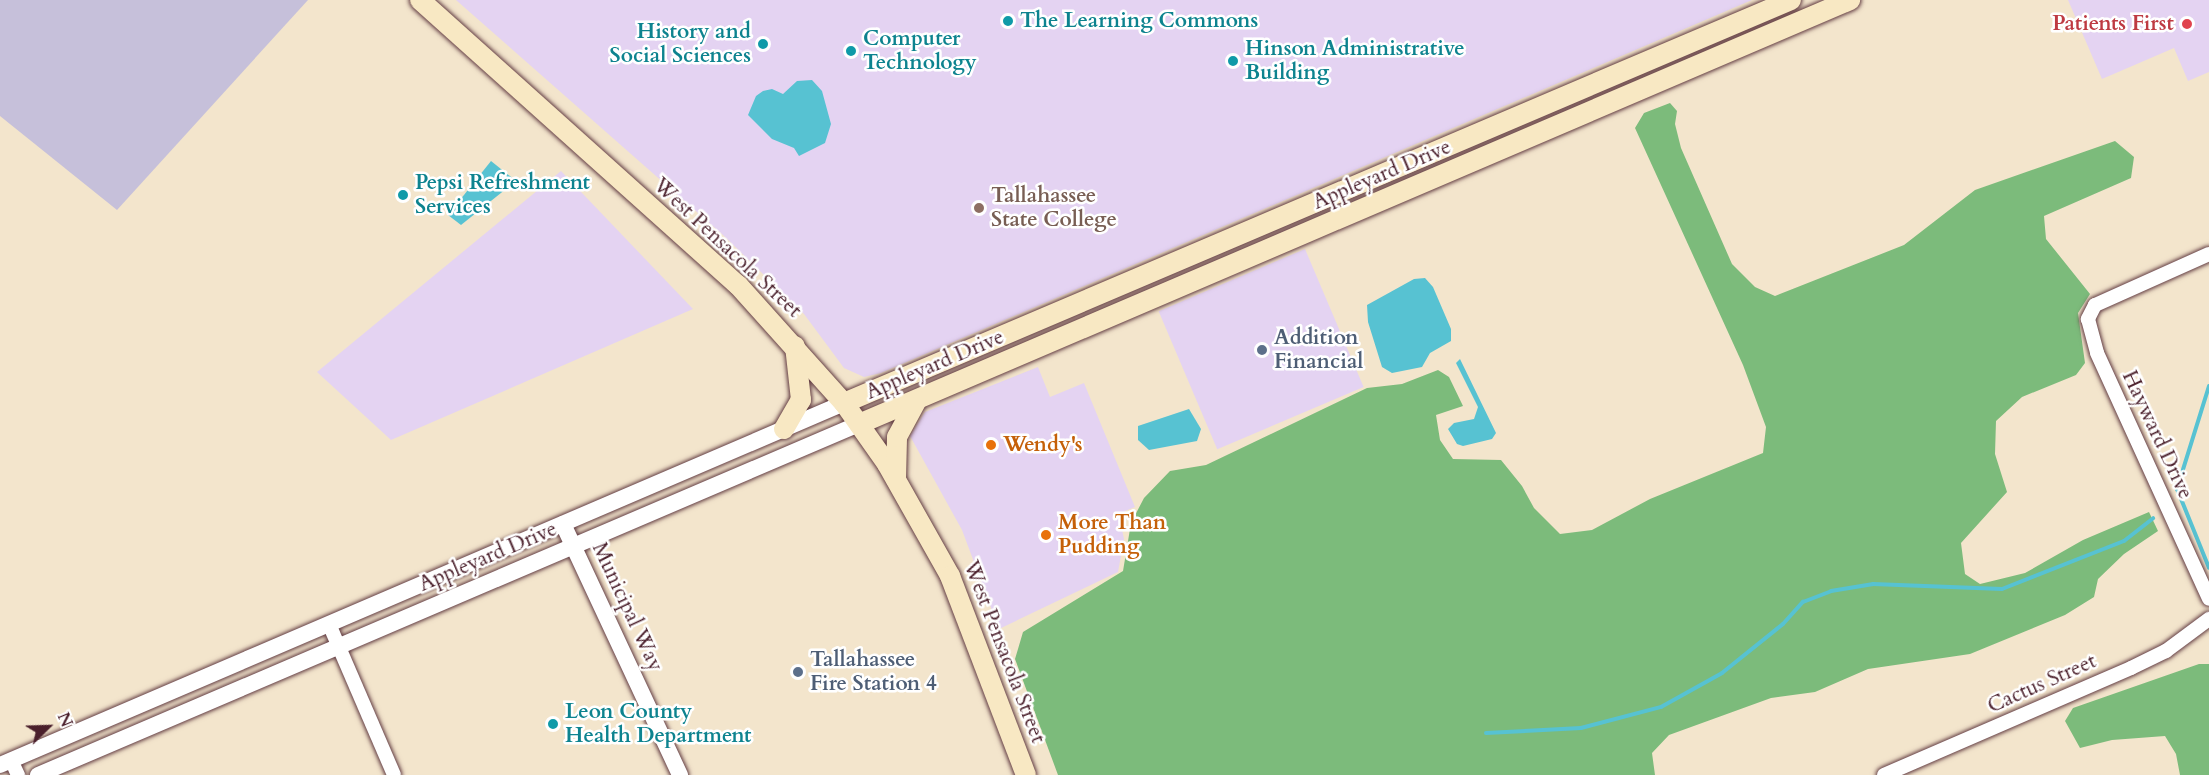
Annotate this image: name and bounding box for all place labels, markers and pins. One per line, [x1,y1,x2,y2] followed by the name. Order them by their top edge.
[1020,8,1258,34] place label: The Learning Commons
[2052,11,2174,37] place label: Patients First
[1001,14,1015,28] marker: The Learning Commons
[2178,15,2196,33] marker: Patients First
[610,19,751,69] place label: History and Social Sciences
[863,26,977,76] place label: Computer Technology
[1245,36,1465,86] place label: Hinson Administrative Building
[756,37,770,51] marker: History and Social Sciences
[844,44,858,58] marker: Computer Technology
[1226,54,1240,68] marker: Hinson Administrative Building
[415,170,590,220] place label: Pepsi Refreshment Services
[991,183,1117,233] place label: Tallahassee State College
[396,188,410,202] marker: Pepsi Refreshment Services
[972,201,986,215] marker: Tallahassee State College
[1274,325,1363,375] place label: Addition Financial
[1255,343,1269,357] marker: Addition Financial
[1003,432,1083,458] place label: Wendy's
[984,438,998,452] marker: Wendy's
[1058,510,1166,560] place label: More Than Pudding
[1039,528,1053,542] marker: More Than Pudding
[810,647,937,697] place label: Tallahassee Fire Station 4
[791,665,805,679] marker: Tallahassee Fire Station 4
[565,699,752,749] place label: Leon County Health Department
[546,717,560,731] marker: Leon County Health Department

